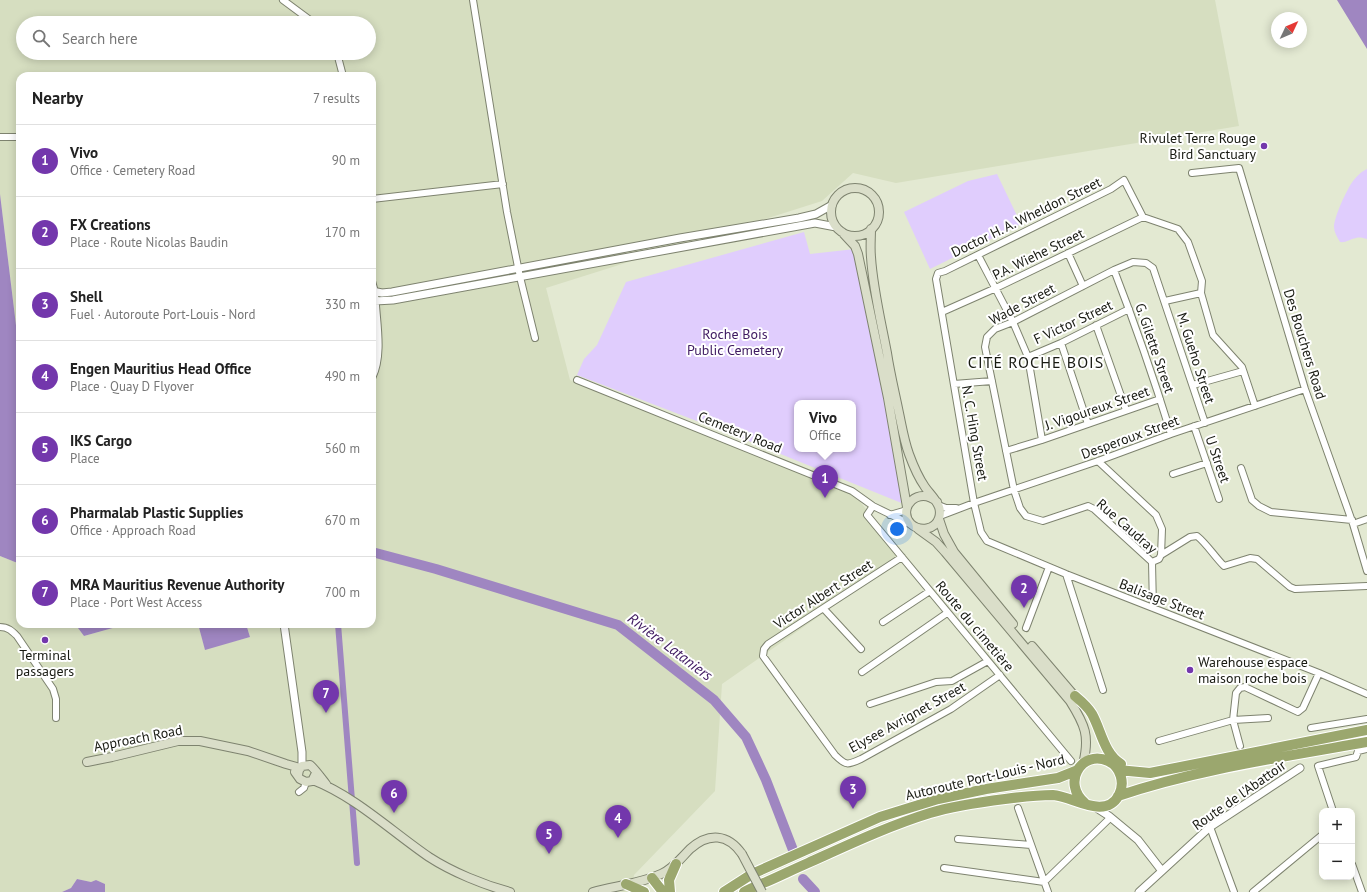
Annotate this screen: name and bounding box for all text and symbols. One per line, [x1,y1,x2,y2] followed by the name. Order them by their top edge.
[1271,12,1307,48] north arrow
[16,16,376,60] search box
[30,27,52,49] icon: search
[62,29,138,48] text: Search here
[32,87,83,109] text: Nearby
[313,90,360,107] text: 7 results
[1140,129,1256,163] place label: Rivulet Terre Rouge Bird Sanctuary
[1259,141,1269,151] marker: Rivulet Terre Rouge Bird Sanctuary
[70,143,98,162] text: Vivo
[41,152,49,169] text: 1
[332,152,360,169] text: 90 m
[70,162,195,179] text: Office · Cemetery Road
[948,173,1104,261] street label: Doctor H. A. Wheldon Street
[70,215,151,234] text: FX Creations
[41,224,49,241] text: 2
[325,224,360,241] text: 170 m
[989,224,1087,284] street label: P.A. Wiehe Street
[70,234,228,251] text: Place · Route Nicolas Baudin
[986,279,1058,329] street label: Wade Street
[70,287,103,306] text: Shell
[1280,287,1330,401] street label: Des Bouchers Road
[41,296,49,313] text: 3
[325,296,360,313] text: 330 m
[1031,296,1116,348] street label: F Victor Street
[1131,301,1179,395] street label: G. Gilette Street
[70,306,256,323] text: Fuel · Autoroute Port-Louis - Nord
[1173,310,1219,406] street label: M. Gueho Street
[687,325,784,359] park label: Roche Bois Public Cemetery
[968,352,1104,372] district label: CITÉ ROCHE BOIS
[70,359,251,378] text: Engen Mauritius Head Office
[41,368,49,385] text: 4
[325,368,360,385] text: 490 m
[70,378,194,395] text: Place · Quay D Flyover
[1041,382,1152,435] street label: J. Vigoureux Street
[958,384,992,482] street label: N. C. Hing Street
[794,400,856,452] popup
[695,407,785,457] street label: Cemetery Road
[809,408,837,427] text: Vivo
[1079,411,1182,463] street label: Desperoux Street
[809,427,841,444] text: Office
[70,431,132,450] text: IKS Cargo
[1202,433,1235,485] street label: U Street
[41,440,49,457] text: 5
[325,440,360,457] text: 560 m
[70,450,100,467] text: Place
[812,465,838,498] pin: 1
[1093,495,1161,558] street label: Rue Caudray
[70,503,243,522] text: Pharmalab Plastic Supplies
[41,512,49,529] text: 6
[325,512,360,529] text: 670 m
[887,519,907,539] your location
[70,522,196,539] text: Office · Approach Road
[769,555,876,633] street label: Victor Albert Street
[1117,574,1207,624] street label: Balisage Street
[70,575,284,594] text: MRA Mauritius Revenue Authority
[1011,575,1037,608] pin: 2
[932,577,1018,675] street label: Route du cimetière
[41,584,49,601] text: 7
[325,584,360,601] text: 700 m
[70,594,202,611] text: Place · Port West Access
[624,609,716,685] water label: Rivière Lataniers
[40,635,50,645] marker: Terminal passagers
[16,646,74,680] place label: Terminal passagers
[1198,653,1308,687] place label: Warehouse espace maison roche bois
[1185,665,1195,675] marker: Warehouse espace maison roche bois
[845,677,969,757] street label: Elysee Avrignet Street
[313,680,339,713] pin: 7
[92,721,184,755] street label: Approach Road
[904,750,1066,804] street label: Autoroute Port-Louis - Nord
[1189,756,1289,834] street label: Route de l'Abattoir
[840,776,866,809] pin: 3
[381,780,407,813] pin: 6
[605,805,631,838] pin: 4
[1319,808,1355,880] map controls
[1319,808,1355,844] button: +
[536,821,562,854] pin: 5
[1319,844,1355,880] button: −

